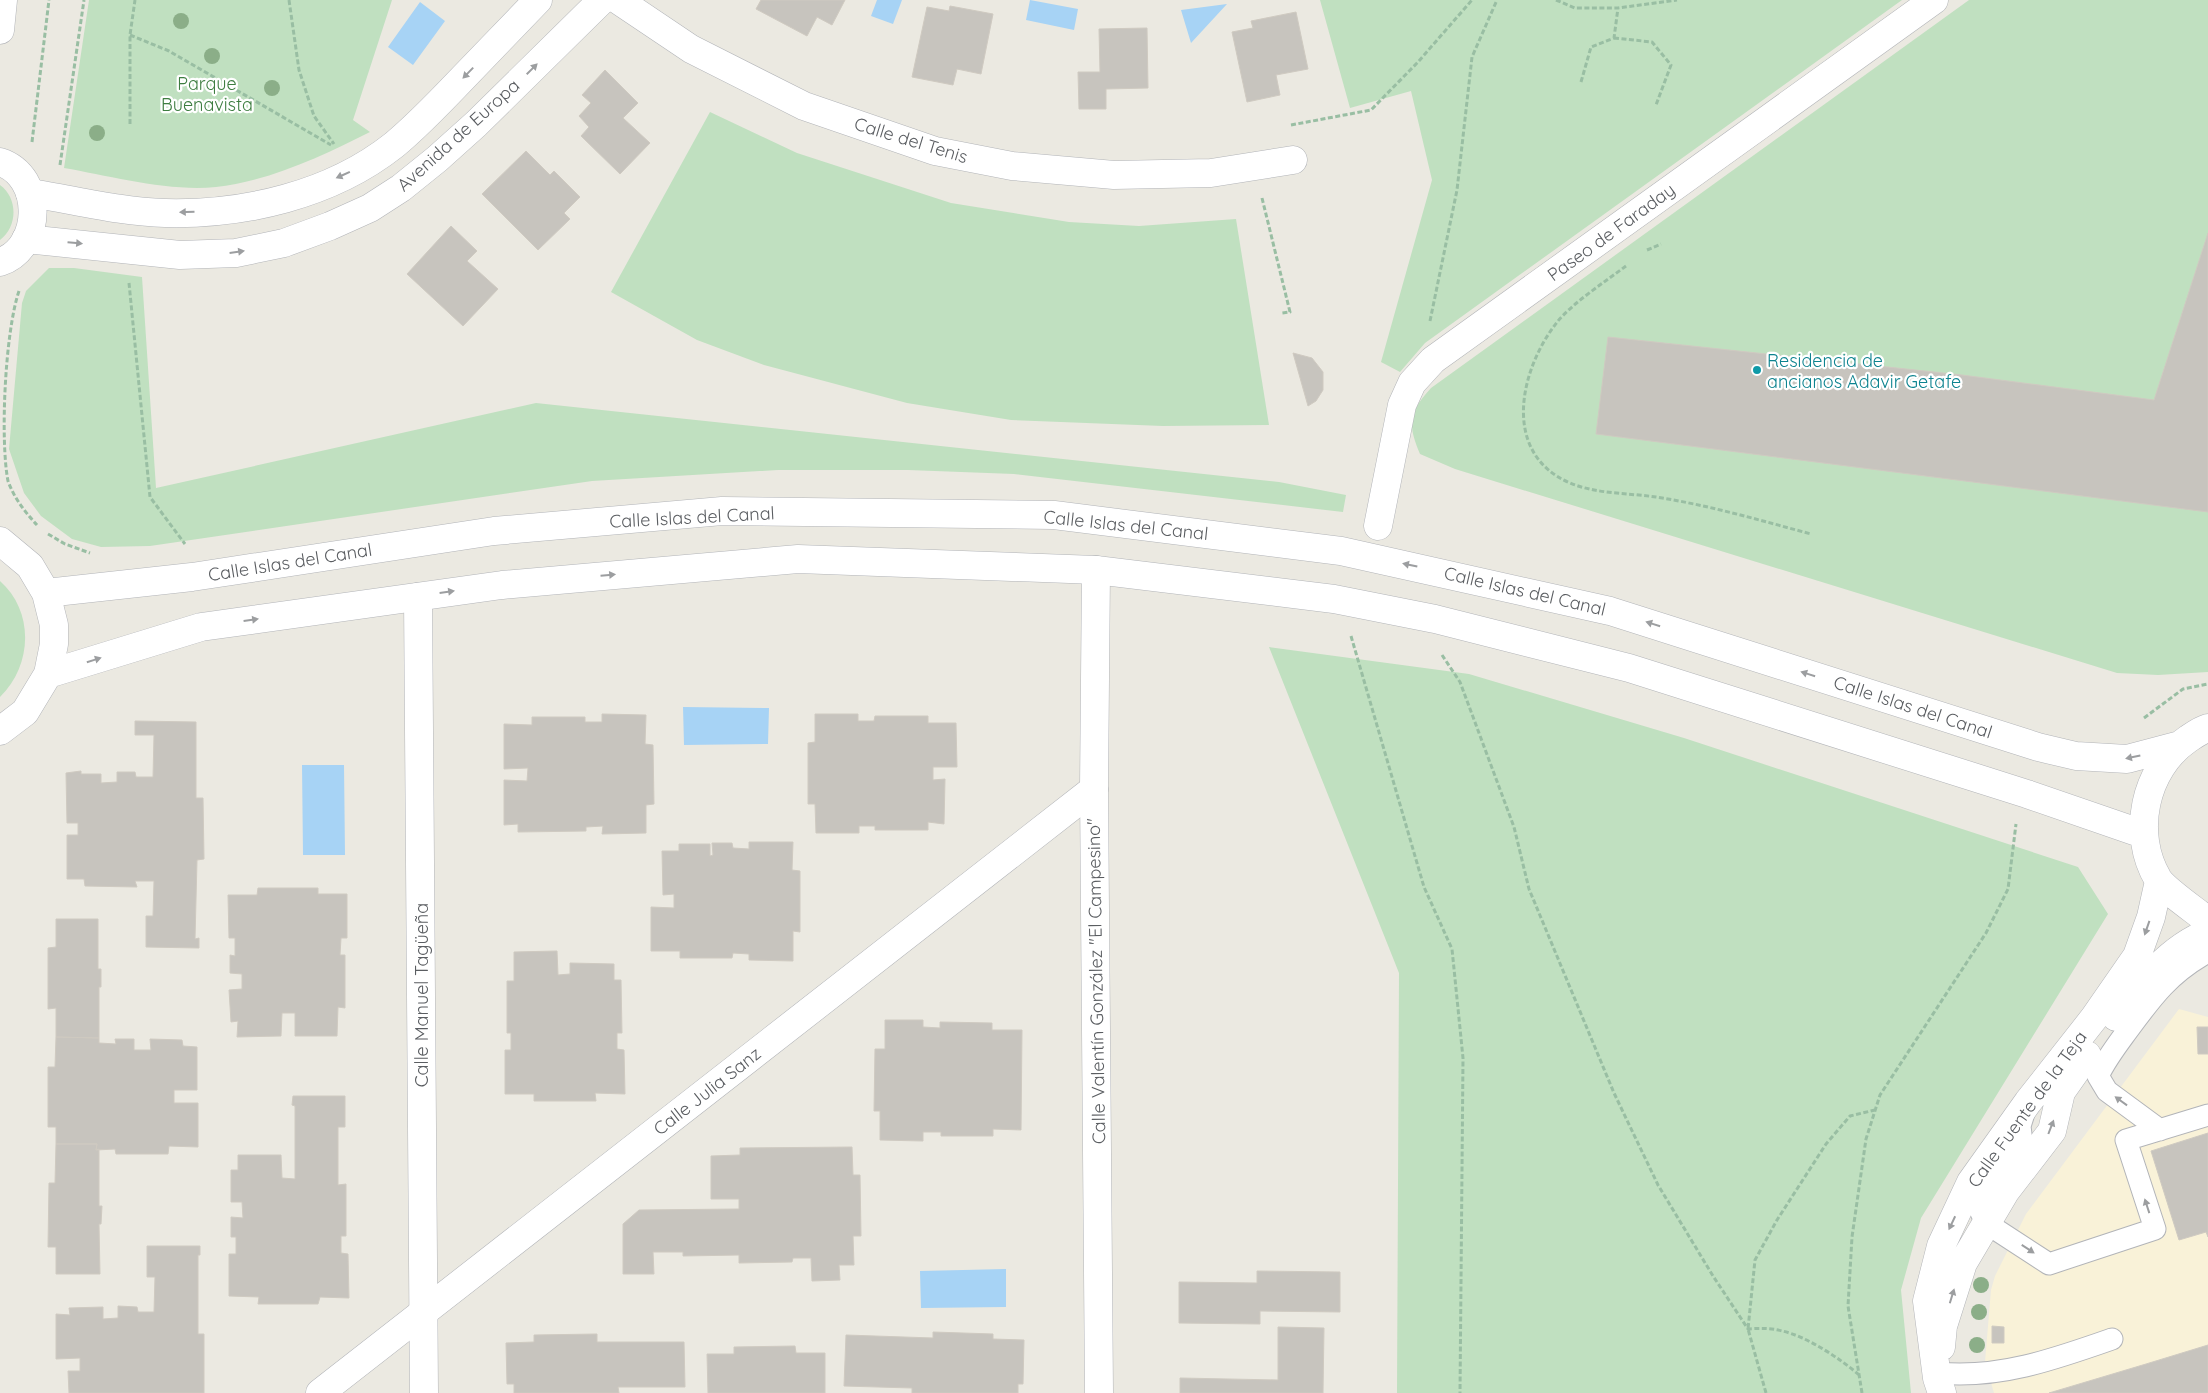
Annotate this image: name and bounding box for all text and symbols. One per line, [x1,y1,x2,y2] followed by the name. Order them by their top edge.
[526,63,538,75] one-way arrow
[462,67,474,79] one-way arrow
[161,72,253,116] park label: Parque Buenavista
[392,74,524,196] street label: Avenida de Europa
[851,112,971,168] street label: Calle del Tenis
[336,172,350,180] one-way arrow
[1543,178,1679,286] street label: Paseo de Faraday
[178,209,194,217] one-way arrow
[67,240,83,248] one-way arrow
[229,248,245,256] one-way arrow
[1767,349,1961,393] place label: Residencia de ancianos Adavir Getafe
[1751,364,1763,376] marker: Residencia de ancianos Adavir Getafe
[609,501,775,533] street label: Calle Islas del Canal
[1043,505,1209,545] street label: Calle Islas del Canal
[207,538,373,586] street label: Calle Islas del Canal
[1403,561,1418,569] one-way arrow
[1442,561,1608,621] street label: Calle Islas del Canal
[601,571,617,579] one-way arrow
[439,588,455,596] one-way arrow
[244,616,260,624] one-way arrow
[1645,620,1660,628] one-way arrow
[87,655,102,663] one-way arrow
[1800,669,1815,677] one-way arrow
[1831,671,1995,743] street label: Calle Islas del Canal
[2125,753,2140,761] one-way arrow
[1082,818,1110,1144] street label: Calle Valentín González "El Campesino"
[410,903,433,1087] street label: Calle Manuel Tagüeña
[2143,921,2150,936] one-way arrow
[1962,1026,2092,1192] street label: Calle Fuente de la Teja
[649,1042,765,1140] street label: Calle Julia Sanz
[2114,1096,2128,1106] one-way arrow
[2047,1119,2055,1134] one-way arrow
[2143,1198,2150,1213] one-way arrow
[1947,1216,1955,1230] one-way arrow
[2021,1244,2034,1254] one-way arrow
[1949,1289,1957,1304] one-way arrow

